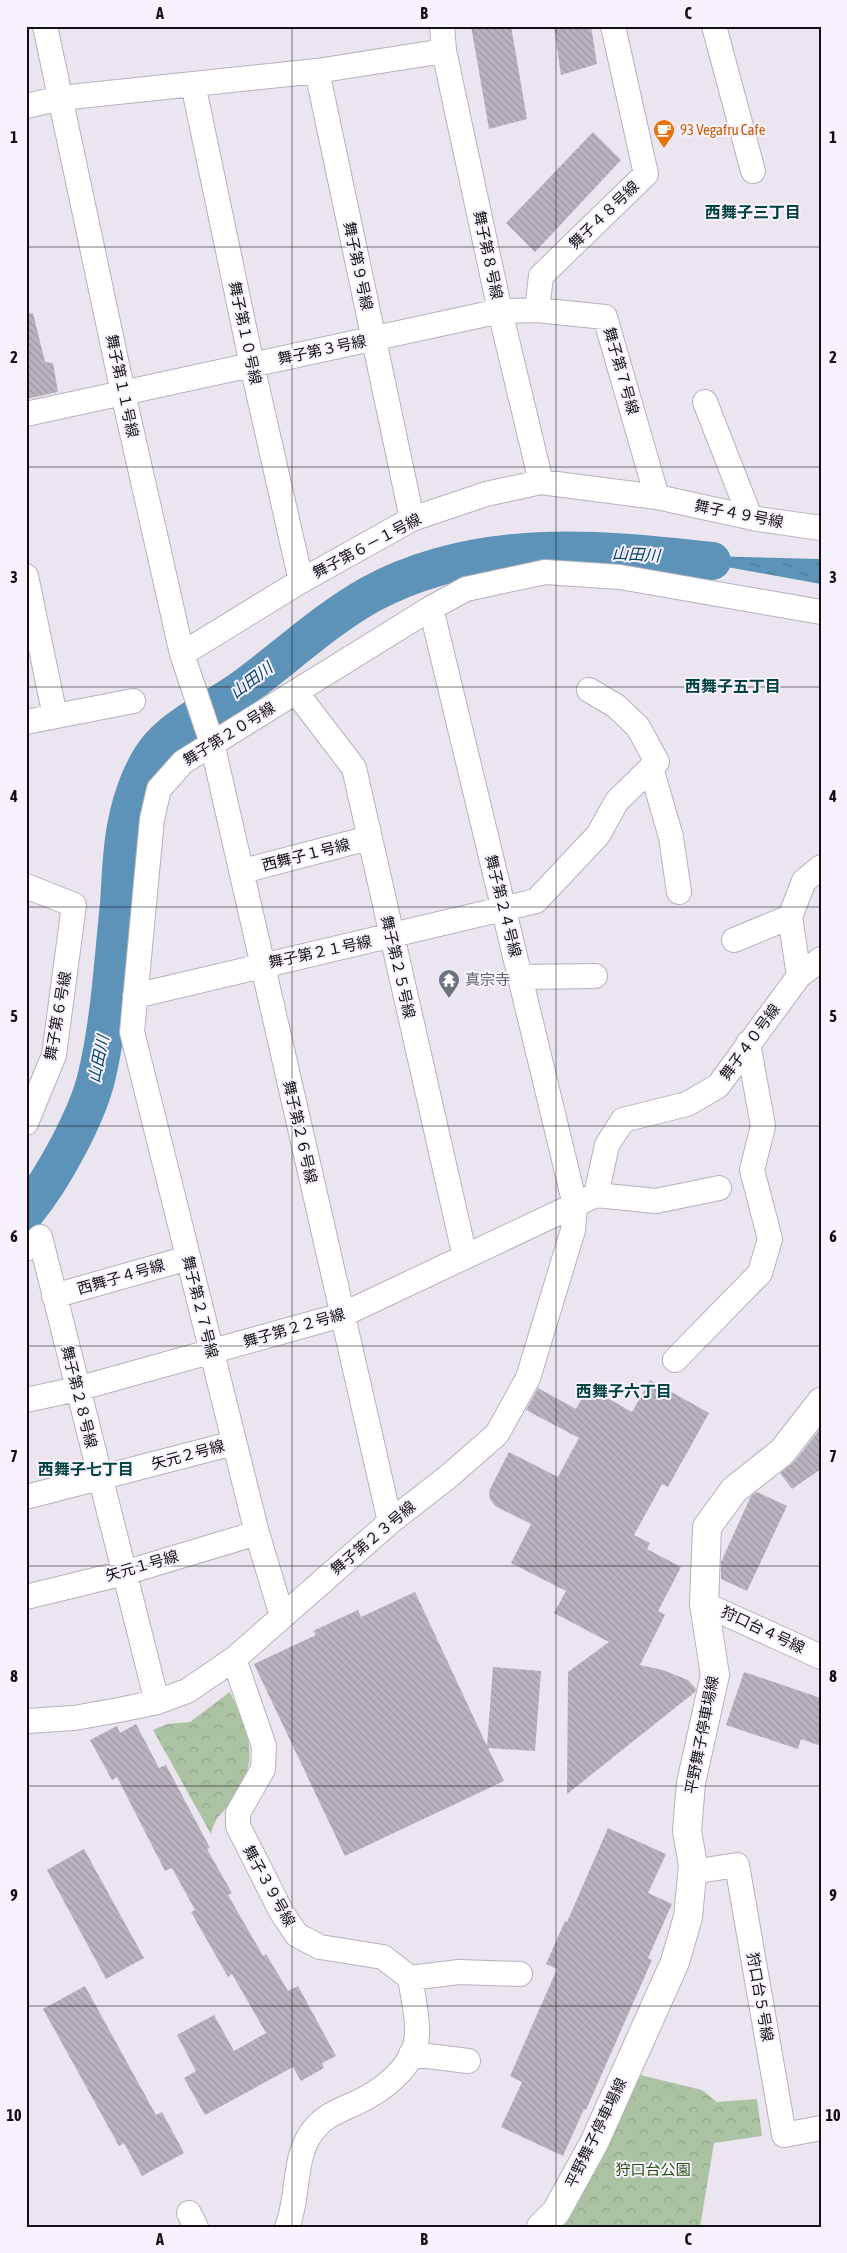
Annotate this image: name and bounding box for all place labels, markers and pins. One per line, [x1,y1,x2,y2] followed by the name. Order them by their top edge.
[652,118,676,149] cafe icon: 93 Vegafru Cafe
[680,121,766,138] place label: 93 Vegafru Cafe
[437,968,461,999] temple icon: 真宗寺
[465,971,510,988] place label: 真宗寺

